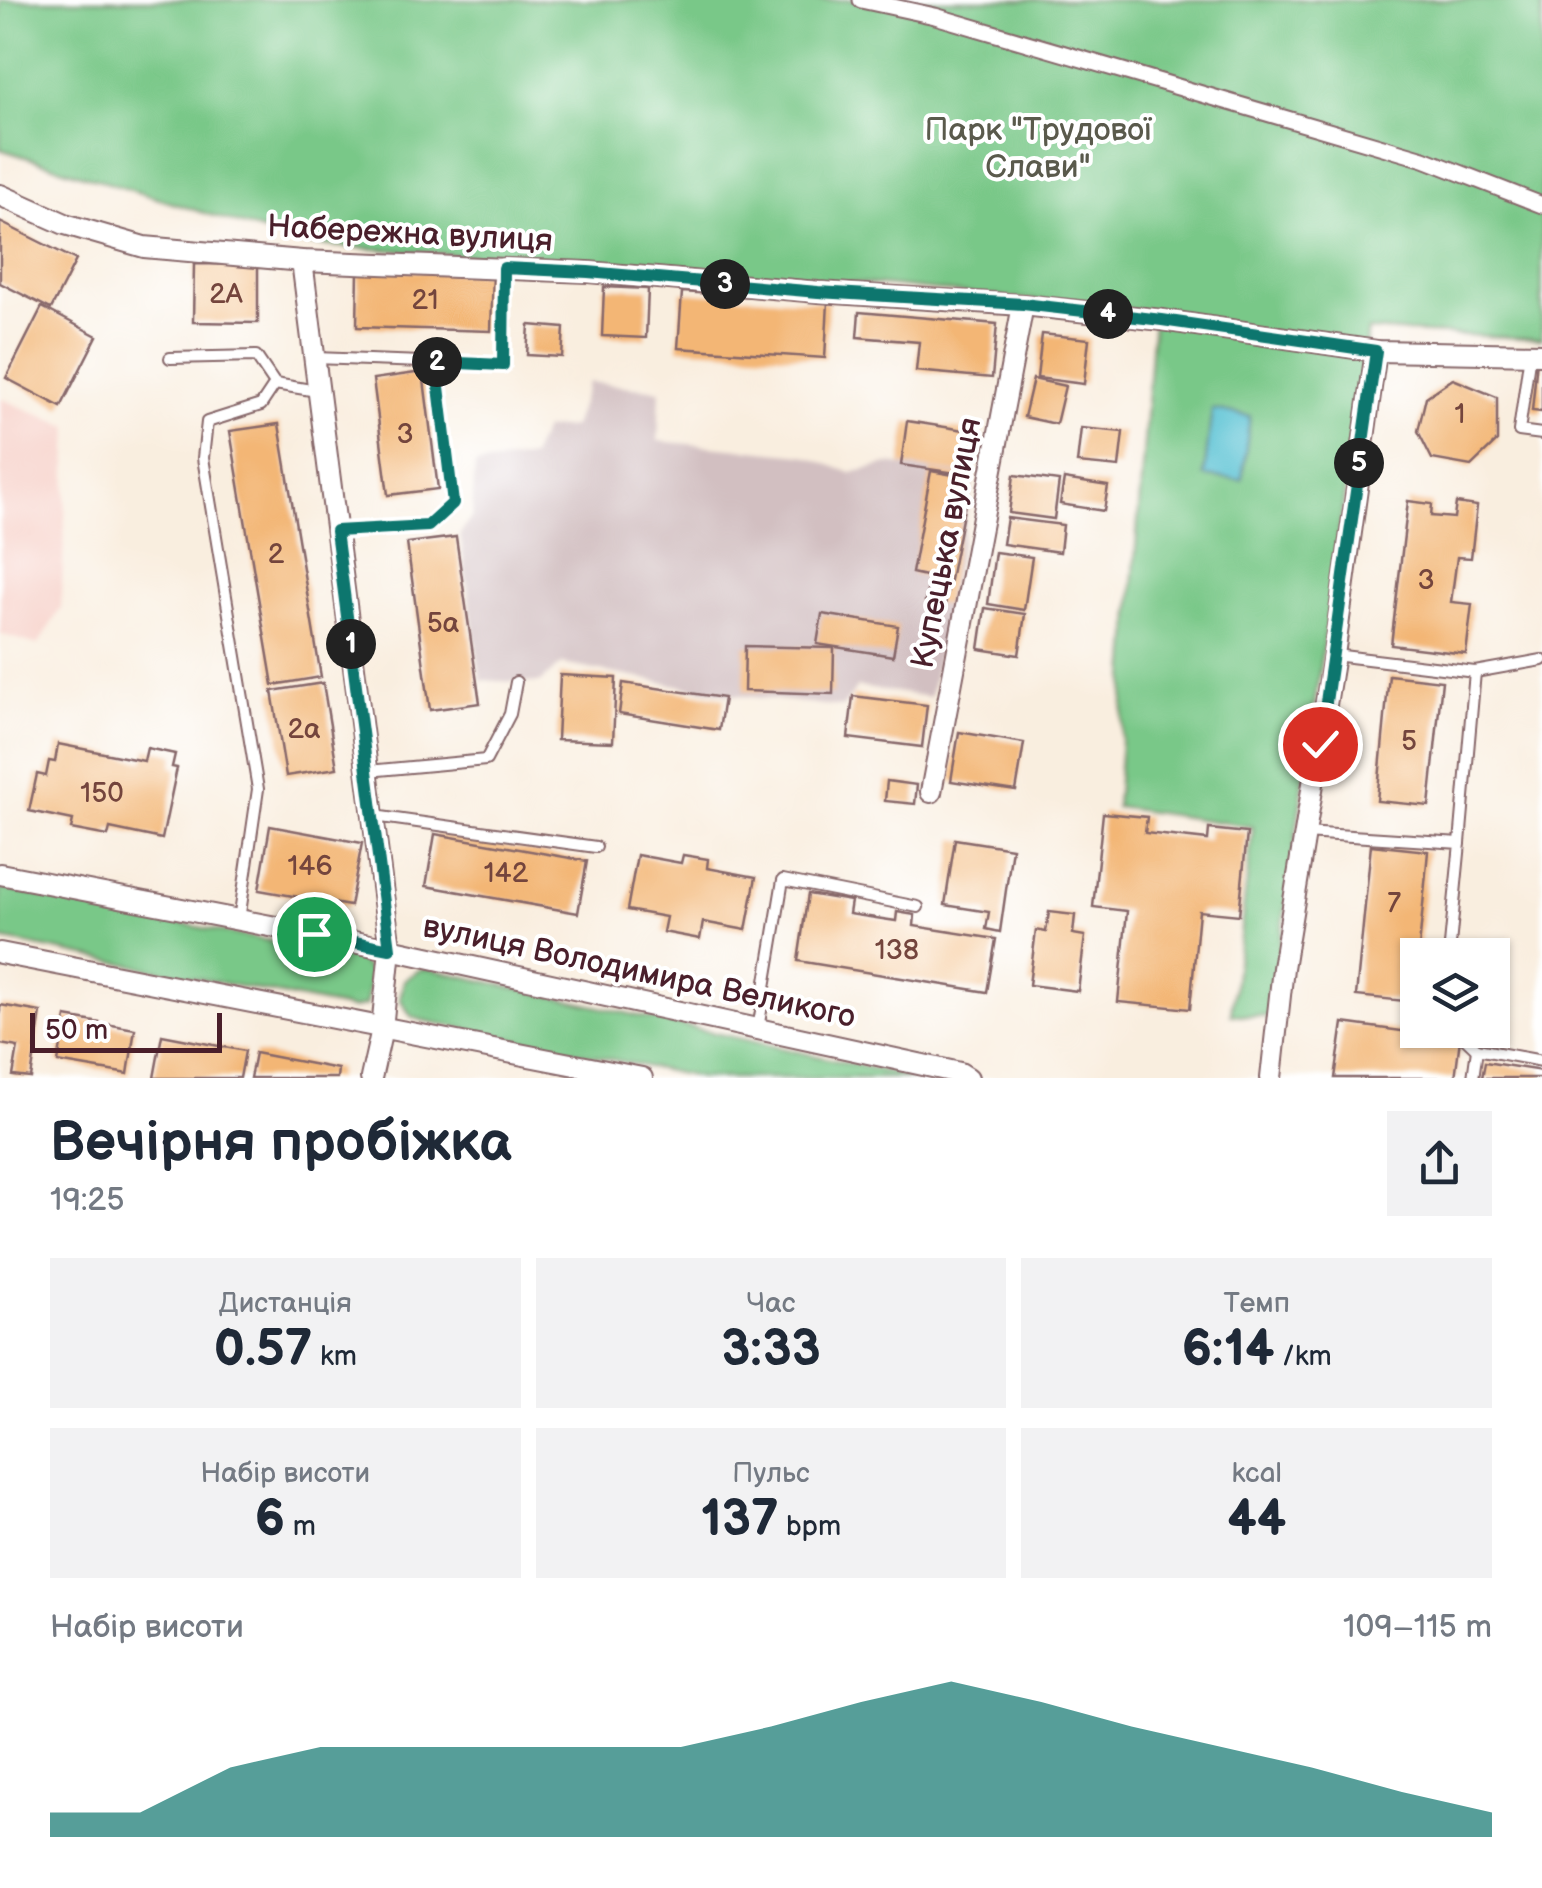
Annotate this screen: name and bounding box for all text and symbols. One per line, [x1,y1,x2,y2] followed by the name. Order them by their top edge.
[924,111,1153,187] park label: Парк "Трудової Слави"
[266,207,554,261] street label: Набережна вулиця
[700,259,750,309] pin: 3
[717,267,733,300] text: 3
[209,278,244,311] house number: 2А
[412,284,438,317] house number: 21
[1083,289,1133,339] pin: 4
[1100,297,1116,330] text: 4
[412,337,462,387] pin: 2
[429,345,445,378] text: 2
[1455,398,1465,431] house number: 1
[904,414,990,672] street label: Купецька вулиця
[396,418,414,451] house number: 3
[1334,438,1384,488] pin: 5
[1351,446,1367,479] text: 5
[268,538,285,571] house number: 2
[1417,564,1435,597] house number: 3
[427,607,460,640] house number: 5а
[326,619,376,669] pin: 1
[345,627,357,660] text: 1
[1278,702,1363,787] pin
[287,713,321,746] house number: 2а
[1293,717,1348,772] icon: check
[1401,725,1417,758] house number: 5
[80,777,124,810] house number: 150
[287,850,333,883] house number: 146
[484,857,529,890] house number: 142
[1387,887,1401,920] house number: 7
[272,892,357,977] pin
[287,907,342,962] icon: arrive
[419,907,859,1037] street label: вулиця Володимира Великого
[875,934,919,967] house number: 138
[1400,938,1510,1048] map controls
[1400,938,1510,1048] button: layers
[30,1008,222,1052] scale bar
[45,1014,108,1047] text: 50 m
[50,1110,511,1177] text: Вечірня пробіжка
[1387,1111,1492,1216] button: share
[50,1181,125,1220] text: 19:25
[219,1287,352,1320] text: Дистанція
[747,1287,795,1320] text: Час
[1223,1287,1290,1320] text: Темп
[214,1320,312,1380] text: 0.57
[721,1320,821,1380] text: 3:33
[1182,1320,1275,1380] text: 6:14
[312,1340,357,1373] text: km
[1275,1340,1332,1373] text: /km
[201,1457,370,1490] text: Набір висоти
[732,1457,810,1490] text: Пульс
[1232,1457,1282,1490] text: kcal
[255,1490,285,1550] text: 6
[701,1490,779,1550] text: 137
[1227,1490,1286,1550] text: 44
[285,1510,316,1543] text: m
[779,1510,841,1543] text: bpm
[50,1608,244,1647] text: Набір висоти
[1343,1608,1492,1647] text: 109–115 m

